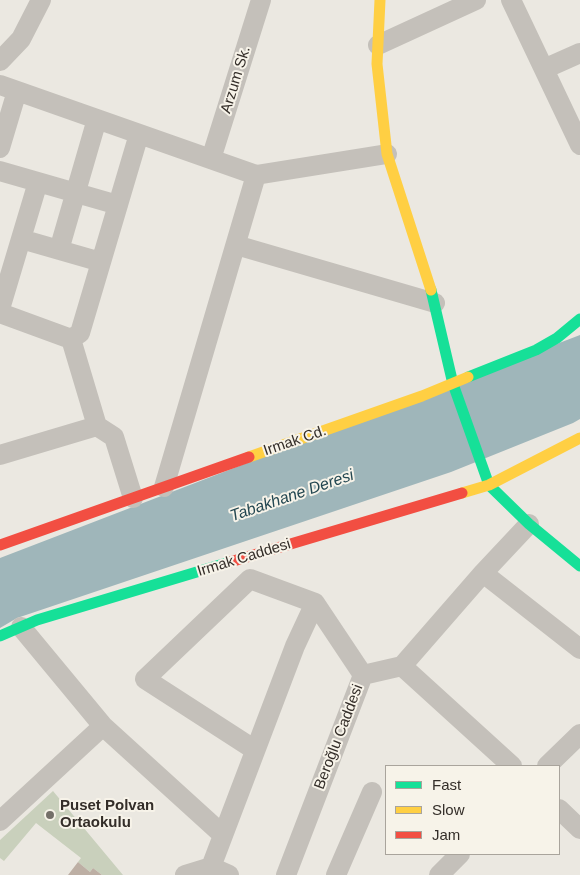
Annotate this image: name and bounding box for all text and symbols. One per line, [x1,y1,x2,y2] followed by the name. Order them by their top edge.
[217,44,255,116] street label: Arzum Sk.
[261,422,329,460] street label: Irmak Cd.
[228,466,356,526] water label: Tabakhane Deresi
[195,535,293,581] street label: Irmak Caddesi
[311,682,367,792] street label: Beroğlu Caddesi
[385,765,560,855] legend
[432,776,461,793] text: Fast
[60,797,154,832] place label: Puset Polvan Ortaokulu
[432,801,465,818] text: Slow
[44,809,56,821] marker: Puset Polvan Ortaokulu
[432,826,460,843] text: Jam

